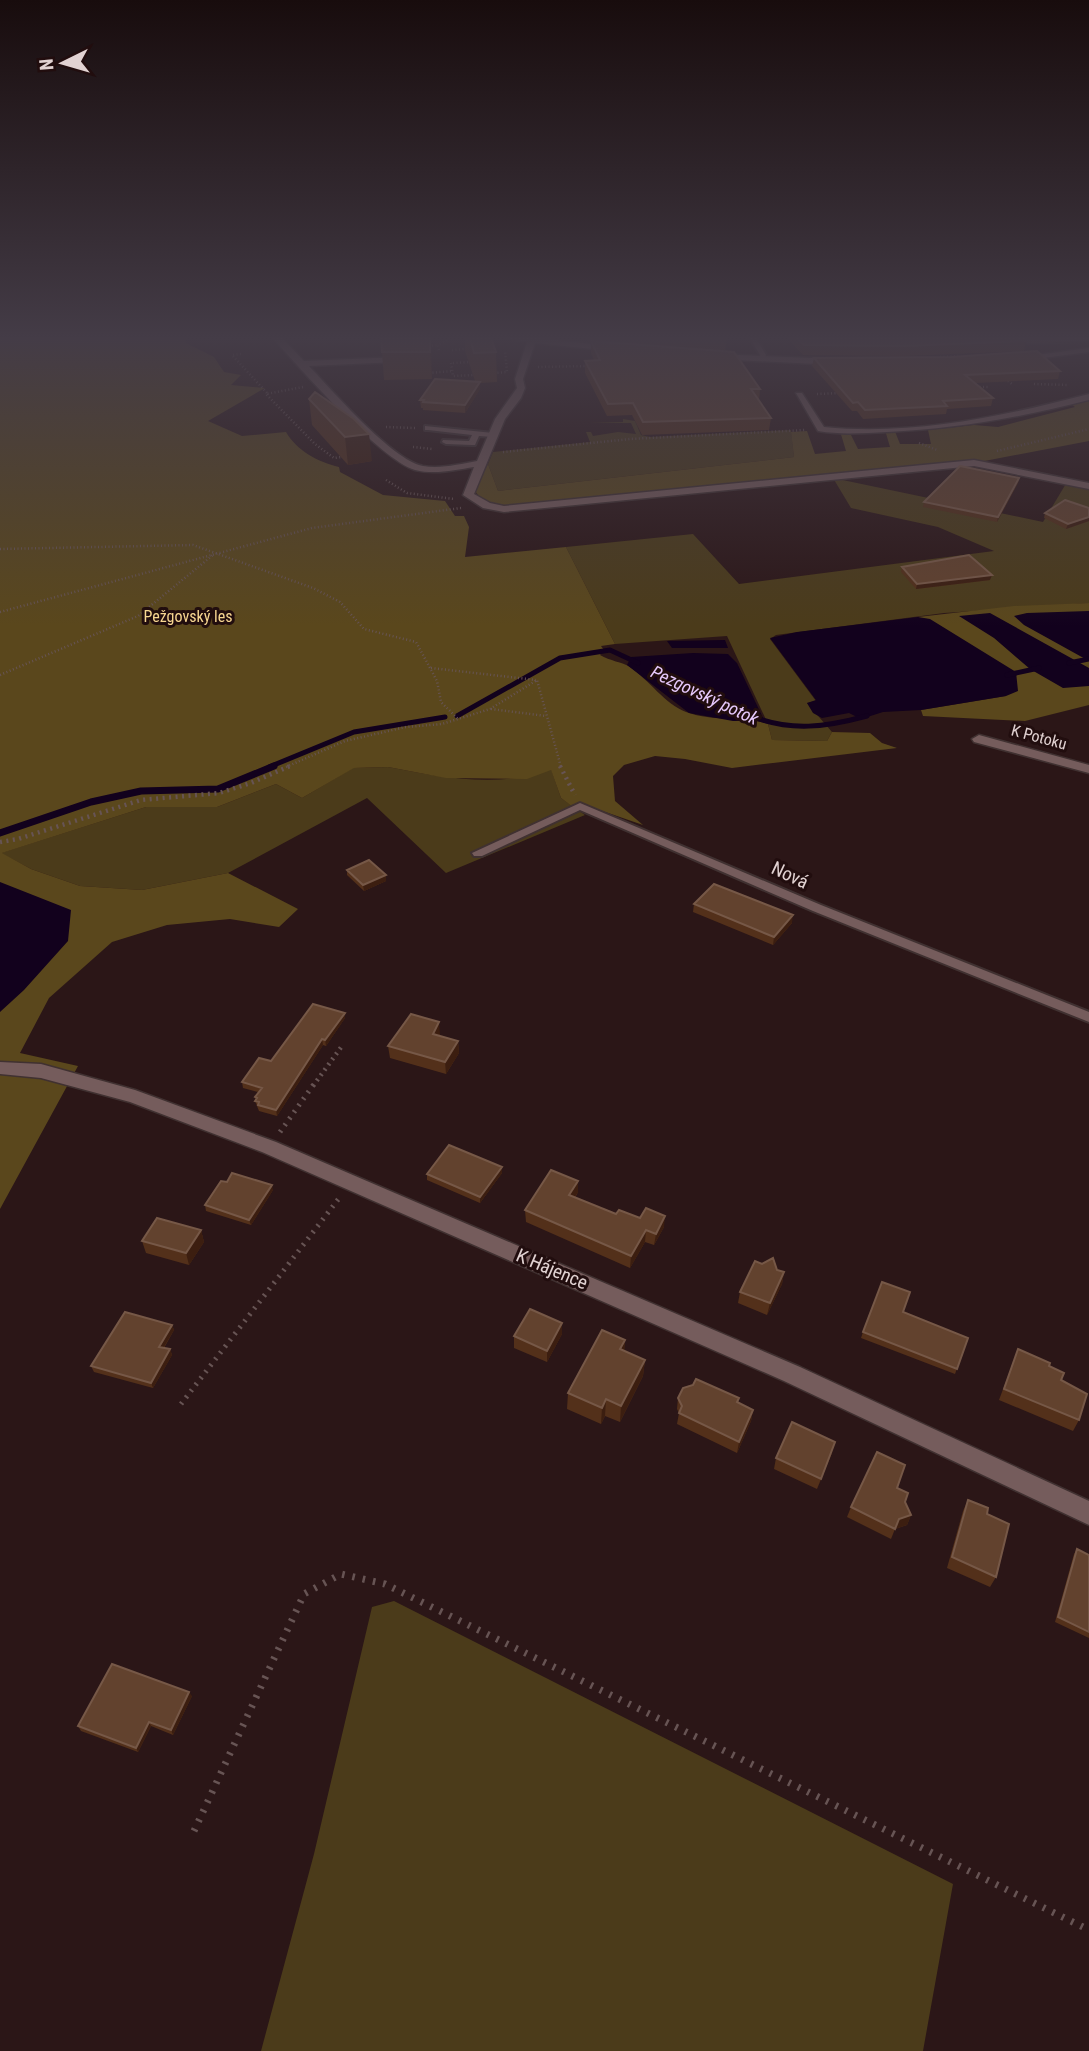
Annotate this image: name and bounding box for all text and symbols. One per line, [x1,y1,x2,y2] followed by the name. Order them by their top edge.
[28,28,98,98] north arrow
[35,58,59,71] text: N
[143,607,233,626] park label: Pežgovský les
[648,661,763,730] water label: Pezgovský potok
[1009,720,1069,754] street label: K Potoku
[768,856,812,894] street label: Nová
[513,1244,591,1294] street label: K Hájence

